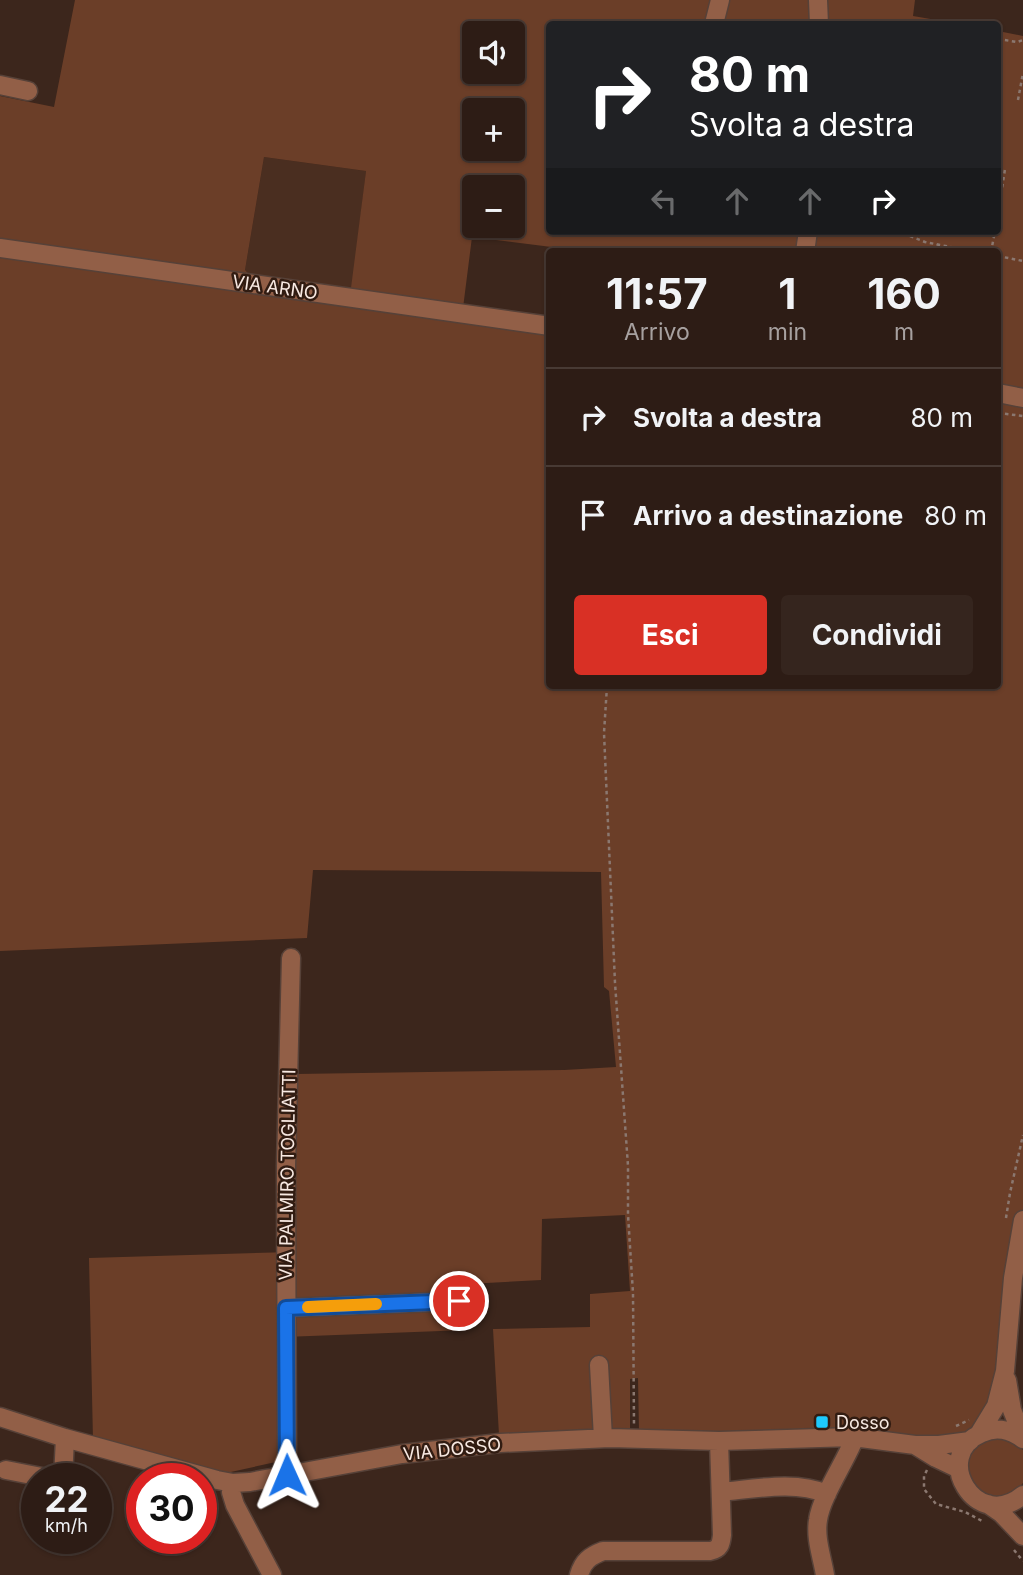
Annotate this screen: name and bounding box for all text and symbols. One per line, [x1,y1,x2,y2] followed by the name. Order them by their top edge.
[462,21,525,238] map controls
[462,21,525,84] button: sound
[689,45,810,104] text: 80 m
[574,49,665,140] icon: right
[462,98,525,161] button: +
[689,105,914,144] text: Svolta a destra
[462,175,525,238] button: −
[645,182,683,220] icon: left
[718,182,756,220] icon: ahead
[791,182,829,220] icon: ahead
[864,182,902,220] icon: right
[606,268,708,319] text: 11:57
[778,268,796,319] text: 1
[867,268,941,319] text: 160
[231,271,319,303] street label: VIA ARNO
[624,318,690,346] text: Arrivo
[768,318,807,346] text: min
[894,318,914,346] text: m
[574,398,612,436] icon: right
[633,402,822,433] text: Svolta a destra
[910,402,973,433] text: 80 m
[574,496,612,534] icon: arrive
[633,500,903,531] text: Arrivo a destinazione
[924,500,987,531] text: 80 m
[574,595,767,675] button: Esci
[781,595,973,675] button: Condividi
[275,1069,299,1281] street label: VIA PALMIRO TOGLIATTI
[429,1271,489,1331] pin
[440,1282,478,1320] icon: arrive
[836,1412,890,1433] place label: Dosso
[814,1414,830,1430] marker: Dosso
[402,1433,502,1465] street label: VIA DOSSO
[250,1438,324,1512] position arrow
[126,1463,217,1554] speed limit sign: 30
[44,1478,89,1520] text: 22
[45,1515,88,1536] text: km/h

